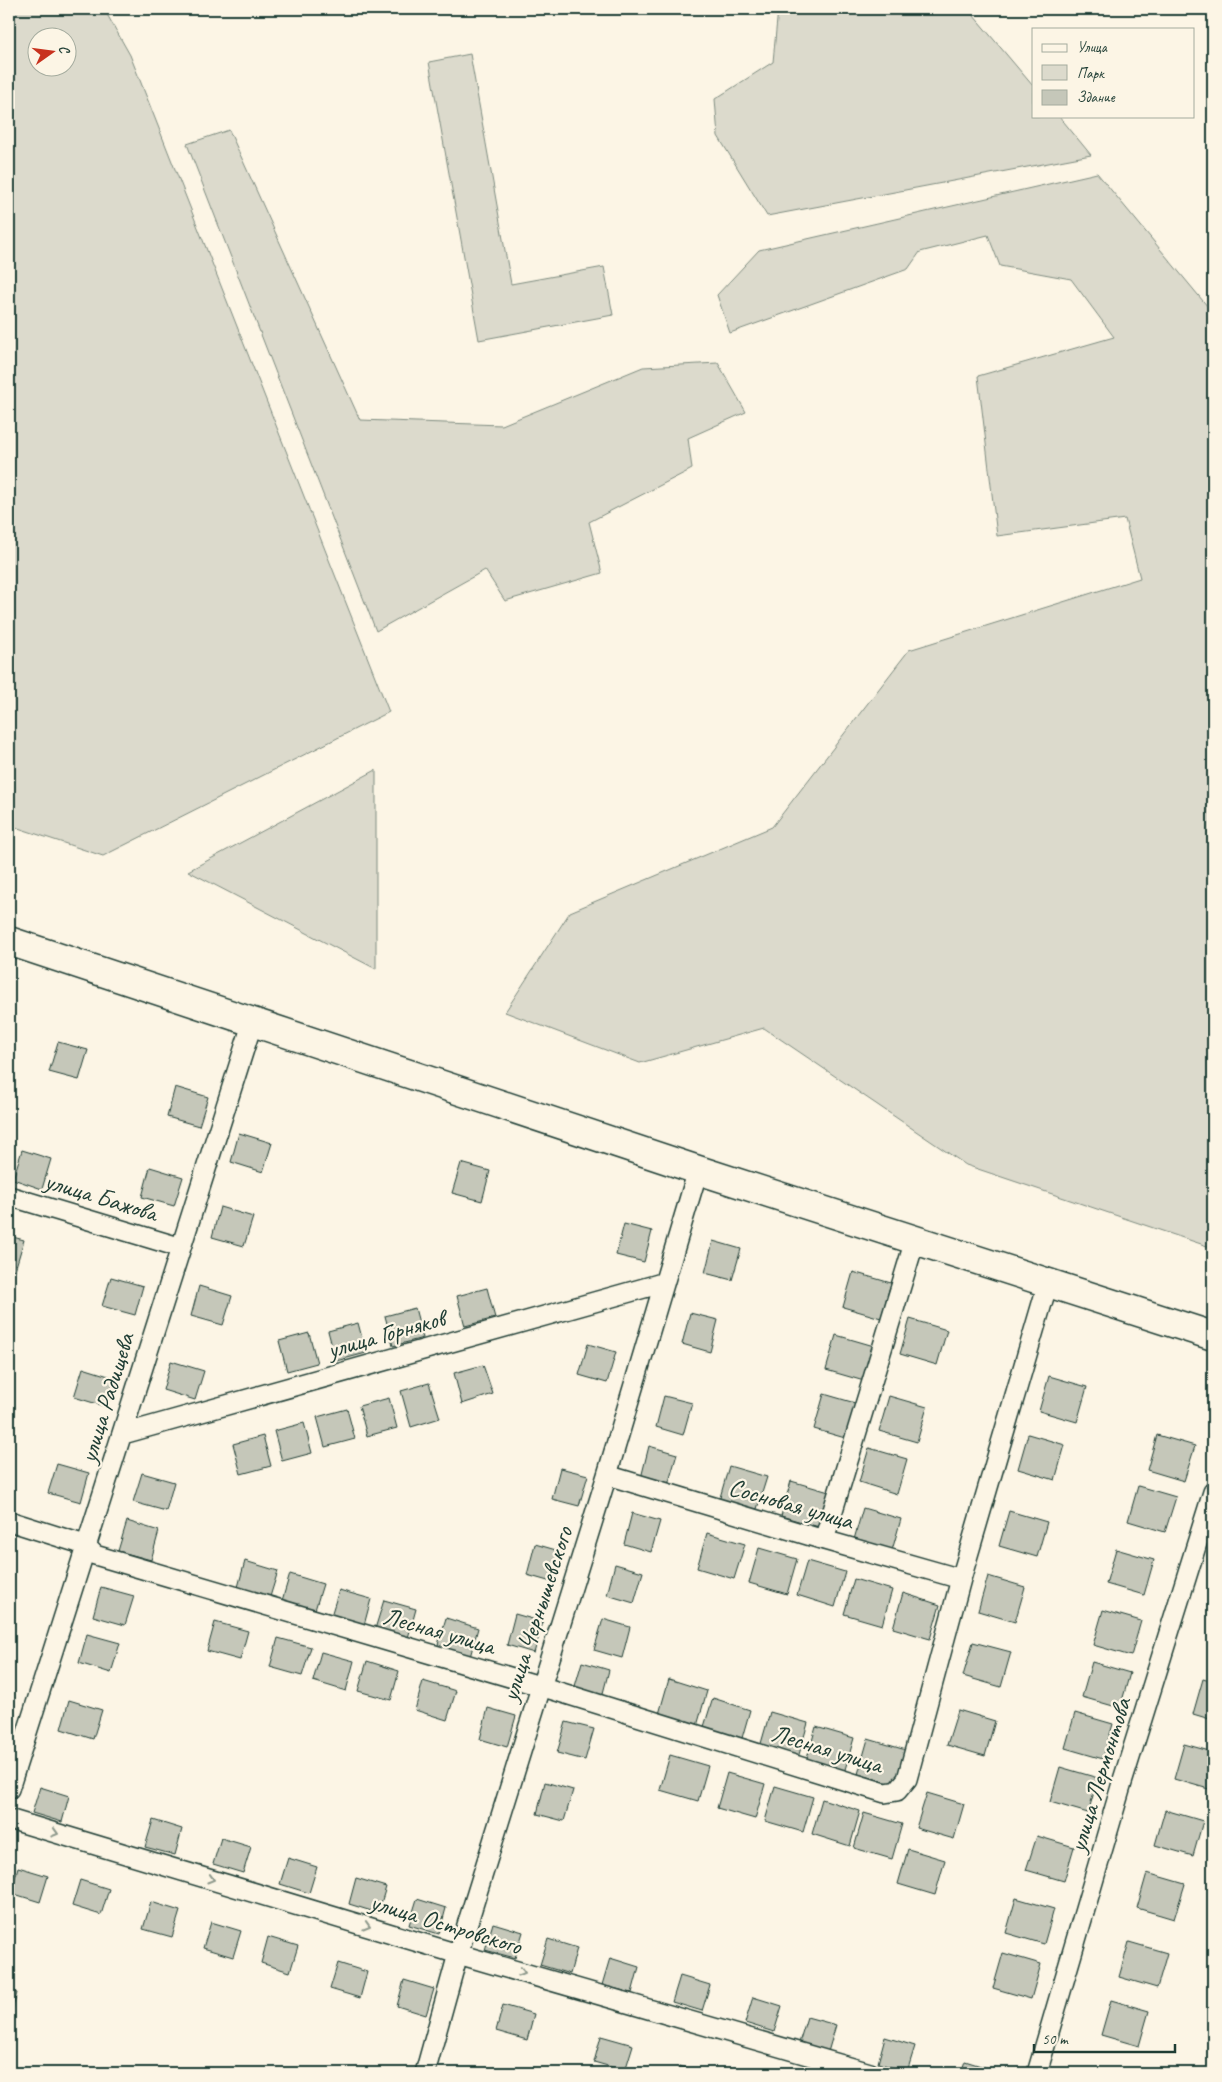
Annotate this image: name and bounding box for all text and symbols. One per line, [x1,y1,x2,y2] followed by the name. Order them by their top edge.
[28,28,78,78] north arrow
[1032,28,1194,118] legend
[1077,38,1108,57] text: Улица
[55,44,74,56] text: С
[1077,64,1105,83] text: Парк
[1077,88,1116,107] text: Здание
[39,1164,164,1230] street label: улица Бажова
[322,1301,454,1367] street label: улица Горняков
[72,1327,142,1469] street label: улица Радищева
[725,1471,859,1538] street label: Сосновая улица
[493,1522,581,1707] street label: улица Чернышевского
[380,1600,501,1663] street label: Лесная улица
[1061,1692,1139,1858] street label: улица Лермонтова
[768,1717,889,1782] street label: Лесная улица
[51,1827,59,1837] one-way arrow
[206,1874,215,1884] one-way arrow
[365,1885,527,1963] street label: улица Островского
[362,1921,370,1931] one-way arrow
[518,1967,526,1977] one-way arrow
[1034,2022,1176,2054] scale bar
[1042,2030,1069,2049] text: 50 m

